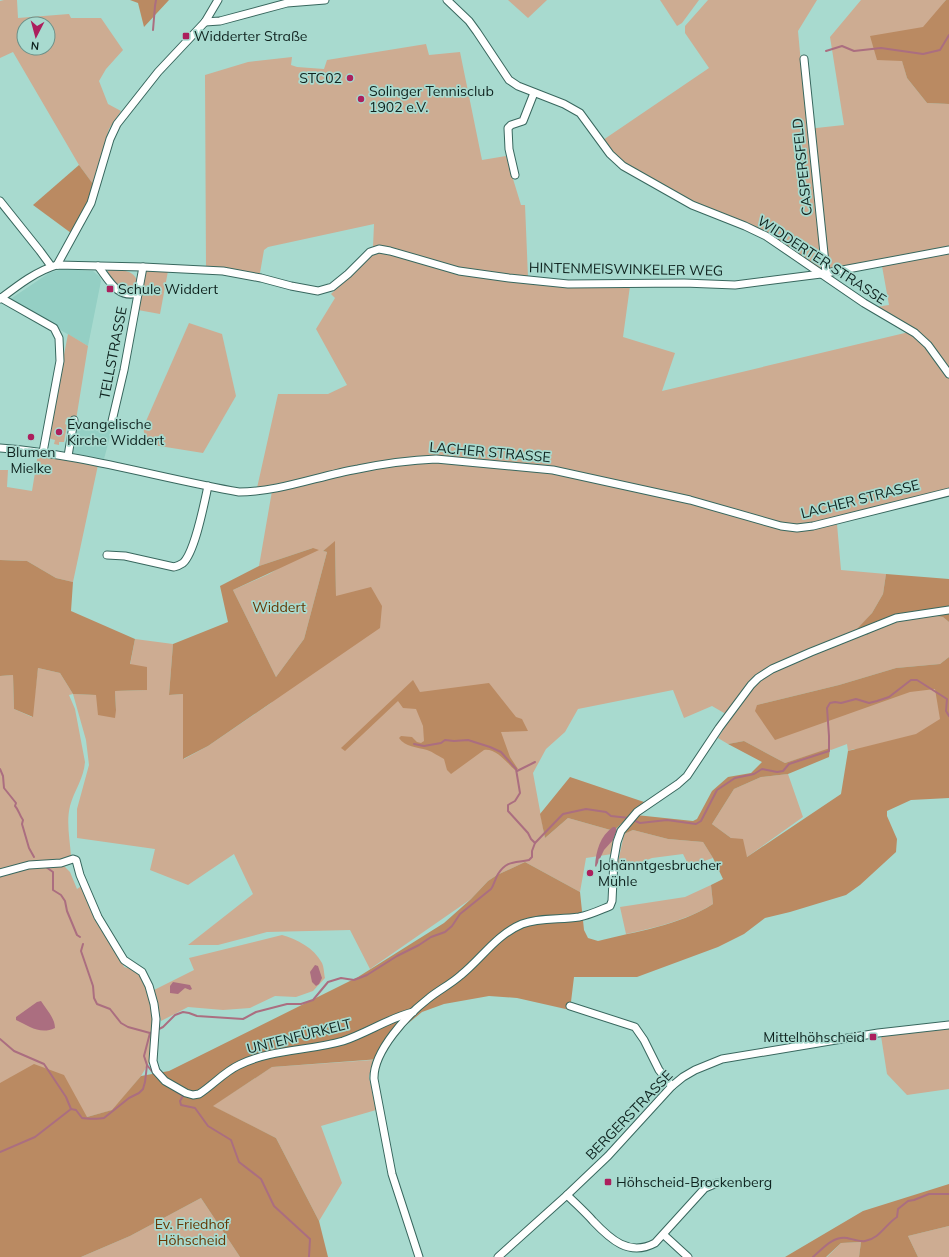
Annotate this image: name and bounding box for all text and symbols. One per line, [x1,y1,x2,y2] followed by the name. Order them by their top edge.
[16,16,56,56] north arrow
[194,27,307,45] place label: Widderter Straße
[181,31,191,41] marker: Widderter Straße
[30,39,40,53] text: N
[299,69,342,87] place label: STC02
[345,73,355,83] marker: STC02
[369,82,494,116] place label: Solinger Tennisclub 1902 e.V.
[356,94,366,104] marker: Solinger Tennisclub 1902 e.V.
[788,117,816,217] street label: CASPERSFELD
[754,212,890,308] street label: WIDDERTER STRASSE
[529,258,723,280] street label: HINTENMEISWINKELER WEG
[118,280,218,298] place label: Schule Widdert
[105,284,115,294] marker: Schule Widdert
[95,305,131,401] street label: TELLSTRASSE
[67,415,164,449] place label: Evangelische Kirche Widdert
[54,427,64,437] marker: Evangelische Kirche Widdert
[26,432,36,442] marker: Blumen Mielke
[429,438,551,466] street label: LACHER STRASSE
[6,443,56,477] place label: Blumen Mielke
[799,476,921,522] street label: LACHER STRASSE
[252,598,306,616] park label: Widdert
[598,856,722,890] place label: Johänntgesbrucher Mühle
[585,868,595,878] marker: Johänntgesbrucher Mühle
[245,1014,354,1058] street label: UNTENFÜRKELT
[763,1028,865,1046] place label: Mittelhöhscheid
[868,1032,878,1042] marker: Mittelhöhscheid
[582,1066,676,1164] street label: BERGERSTRASSE
[616,1173,772,1191] place label: Höhscheid-Brockenberg
[603,1177,613,1187] marker: Höhscheid-Brockenberg
[155,1215,230,1249] park label: Ev. Friedhof Höhscheid

